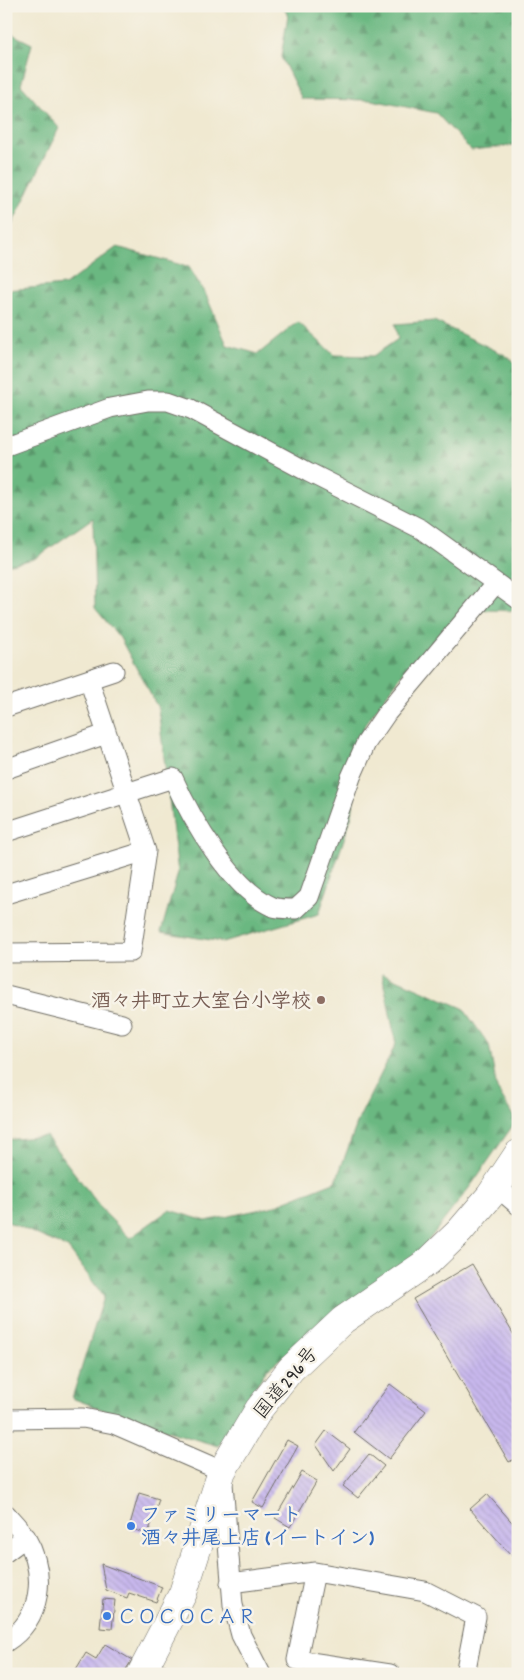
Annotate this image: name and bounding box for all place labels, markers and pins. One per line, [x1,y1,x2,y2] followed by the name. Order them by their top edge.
[91,989,311,1017] place label: 酒々井町立大室台小学校
[315,994,327,1006] marker: 酒々井町立大室台小学校
[141,1503,374,1554] place label: ファミリーマート 酒々井尾上店 (イートイン)
[125,1520,137,1532] marker: ファミリーマート 酒々井尾上店 (イートイン)
[117,1605,257,1633] place label: ＣＯＣＯＣＡＲ
[101,1610,113,1622] marker: ＣＯＣＯＣＡＲ

